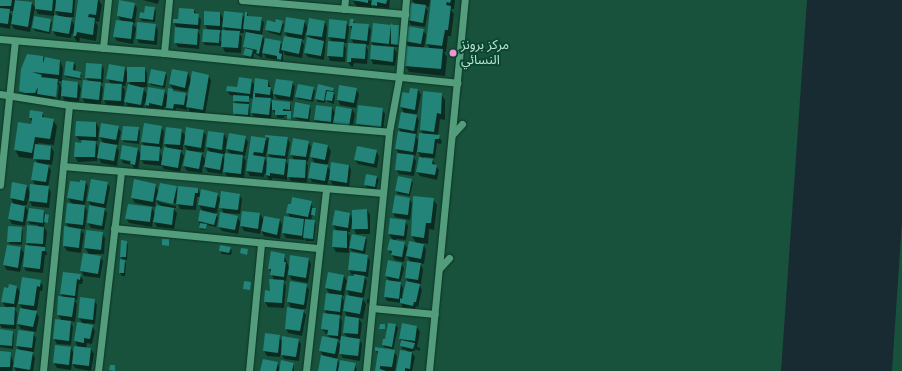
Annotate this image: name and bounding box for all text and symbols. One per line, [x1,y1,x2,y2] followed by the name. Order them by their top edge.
[461,38,509,69] place label: مركز برونز النسائي
[448,48,458,58] marker: مركز برونز النسائي

